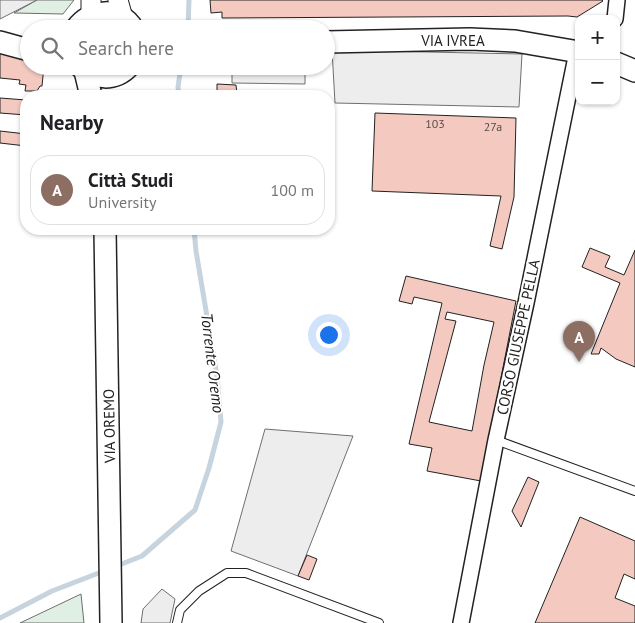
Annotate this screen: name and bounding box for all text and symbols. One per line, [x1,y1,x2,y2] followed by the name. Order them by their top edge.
[575,15,620,105] map controls
[575,15,620,60] button: +
[20,20,335,75] search box
[420,31,485,50] street label: VIA IVREA
[38,34,66,62] icon: search
[78,36,174,60] text: Search here
[575,60,620,105] button: −
[40,109,103,136] text: Nearby
[425,116,445,131] house number: 103
[484,119,502,134] house number: 27a
[88,168,173,192] text: Città Studi
[52,180,62,200] text: A
[271,180,314,200] text: 100 m
[88,192,156,212] text: University
[492,257,544,417] street label: CORSO GIUSEPPE PELLA
[197,312,229,414] water label: Torrente Oremo
[563,321,595,362] pin: A
[316,322,342,348] your location
[99,389,119,464] street label: VIA OREMO

